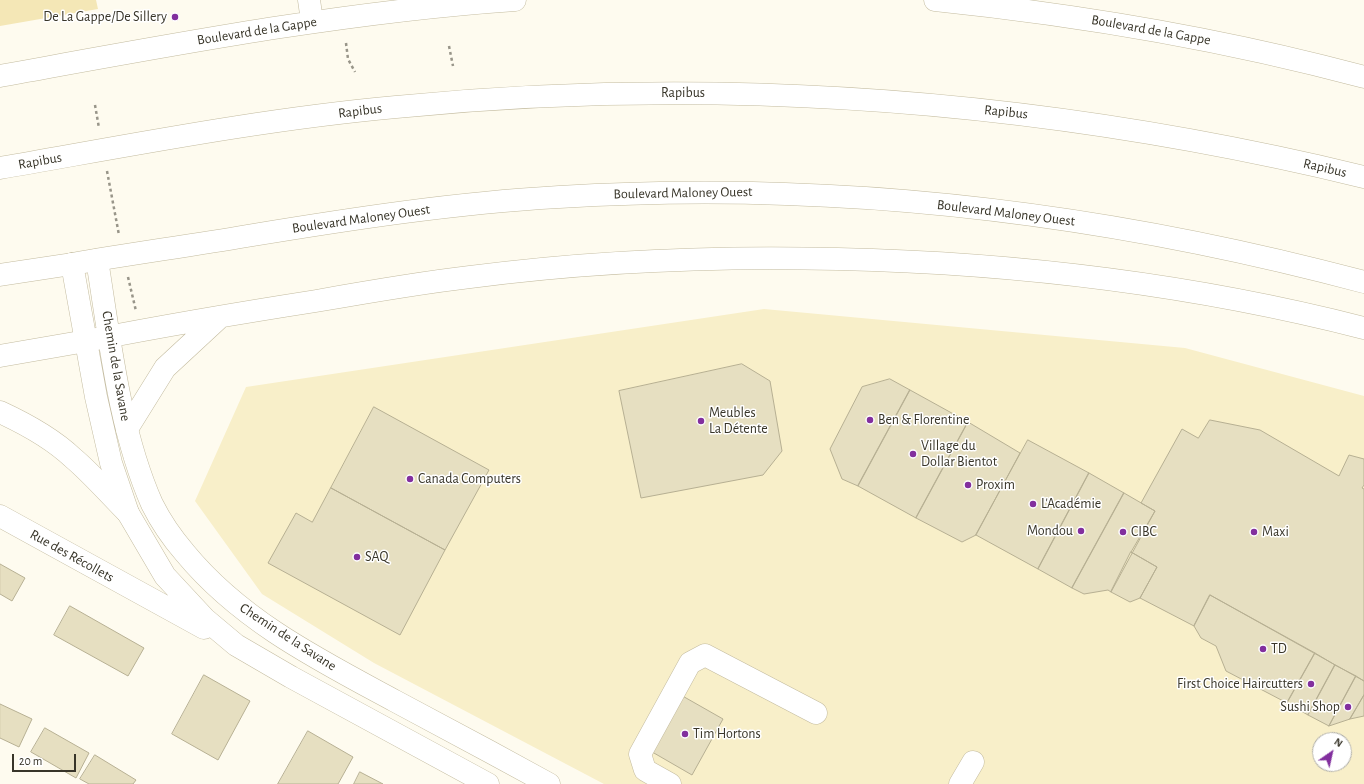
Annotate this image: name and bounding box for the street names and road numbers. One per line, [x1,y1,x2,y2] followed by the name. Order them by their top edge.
[1090,11,1212,49] street label: Boulevard de la Gappe
[196,13,318,49] street label: Boulevard de la Gappe
[661,85,705,101] street label: Rapibus
[337,100,383,122] street label: Rapibus
[983,101,1029,123] street label: Rapibus
[17,149,63,173] street label: Rapibus
[1302,155,1348,181] street label: Rapibus
[613,183,753,203] street label: Boulevard Maloney Ouest
[936,196,1076,230] street label: Boulevard Maloney Ouest
[291,201,431,237] street label: Boulevard Maloney Ouest
[98,310,134,422] street label: Chemin de la Savane
[27,526,117,586] street label: Rue des Récollets
[237,600,339,674] street label: Chemin de la Savane

